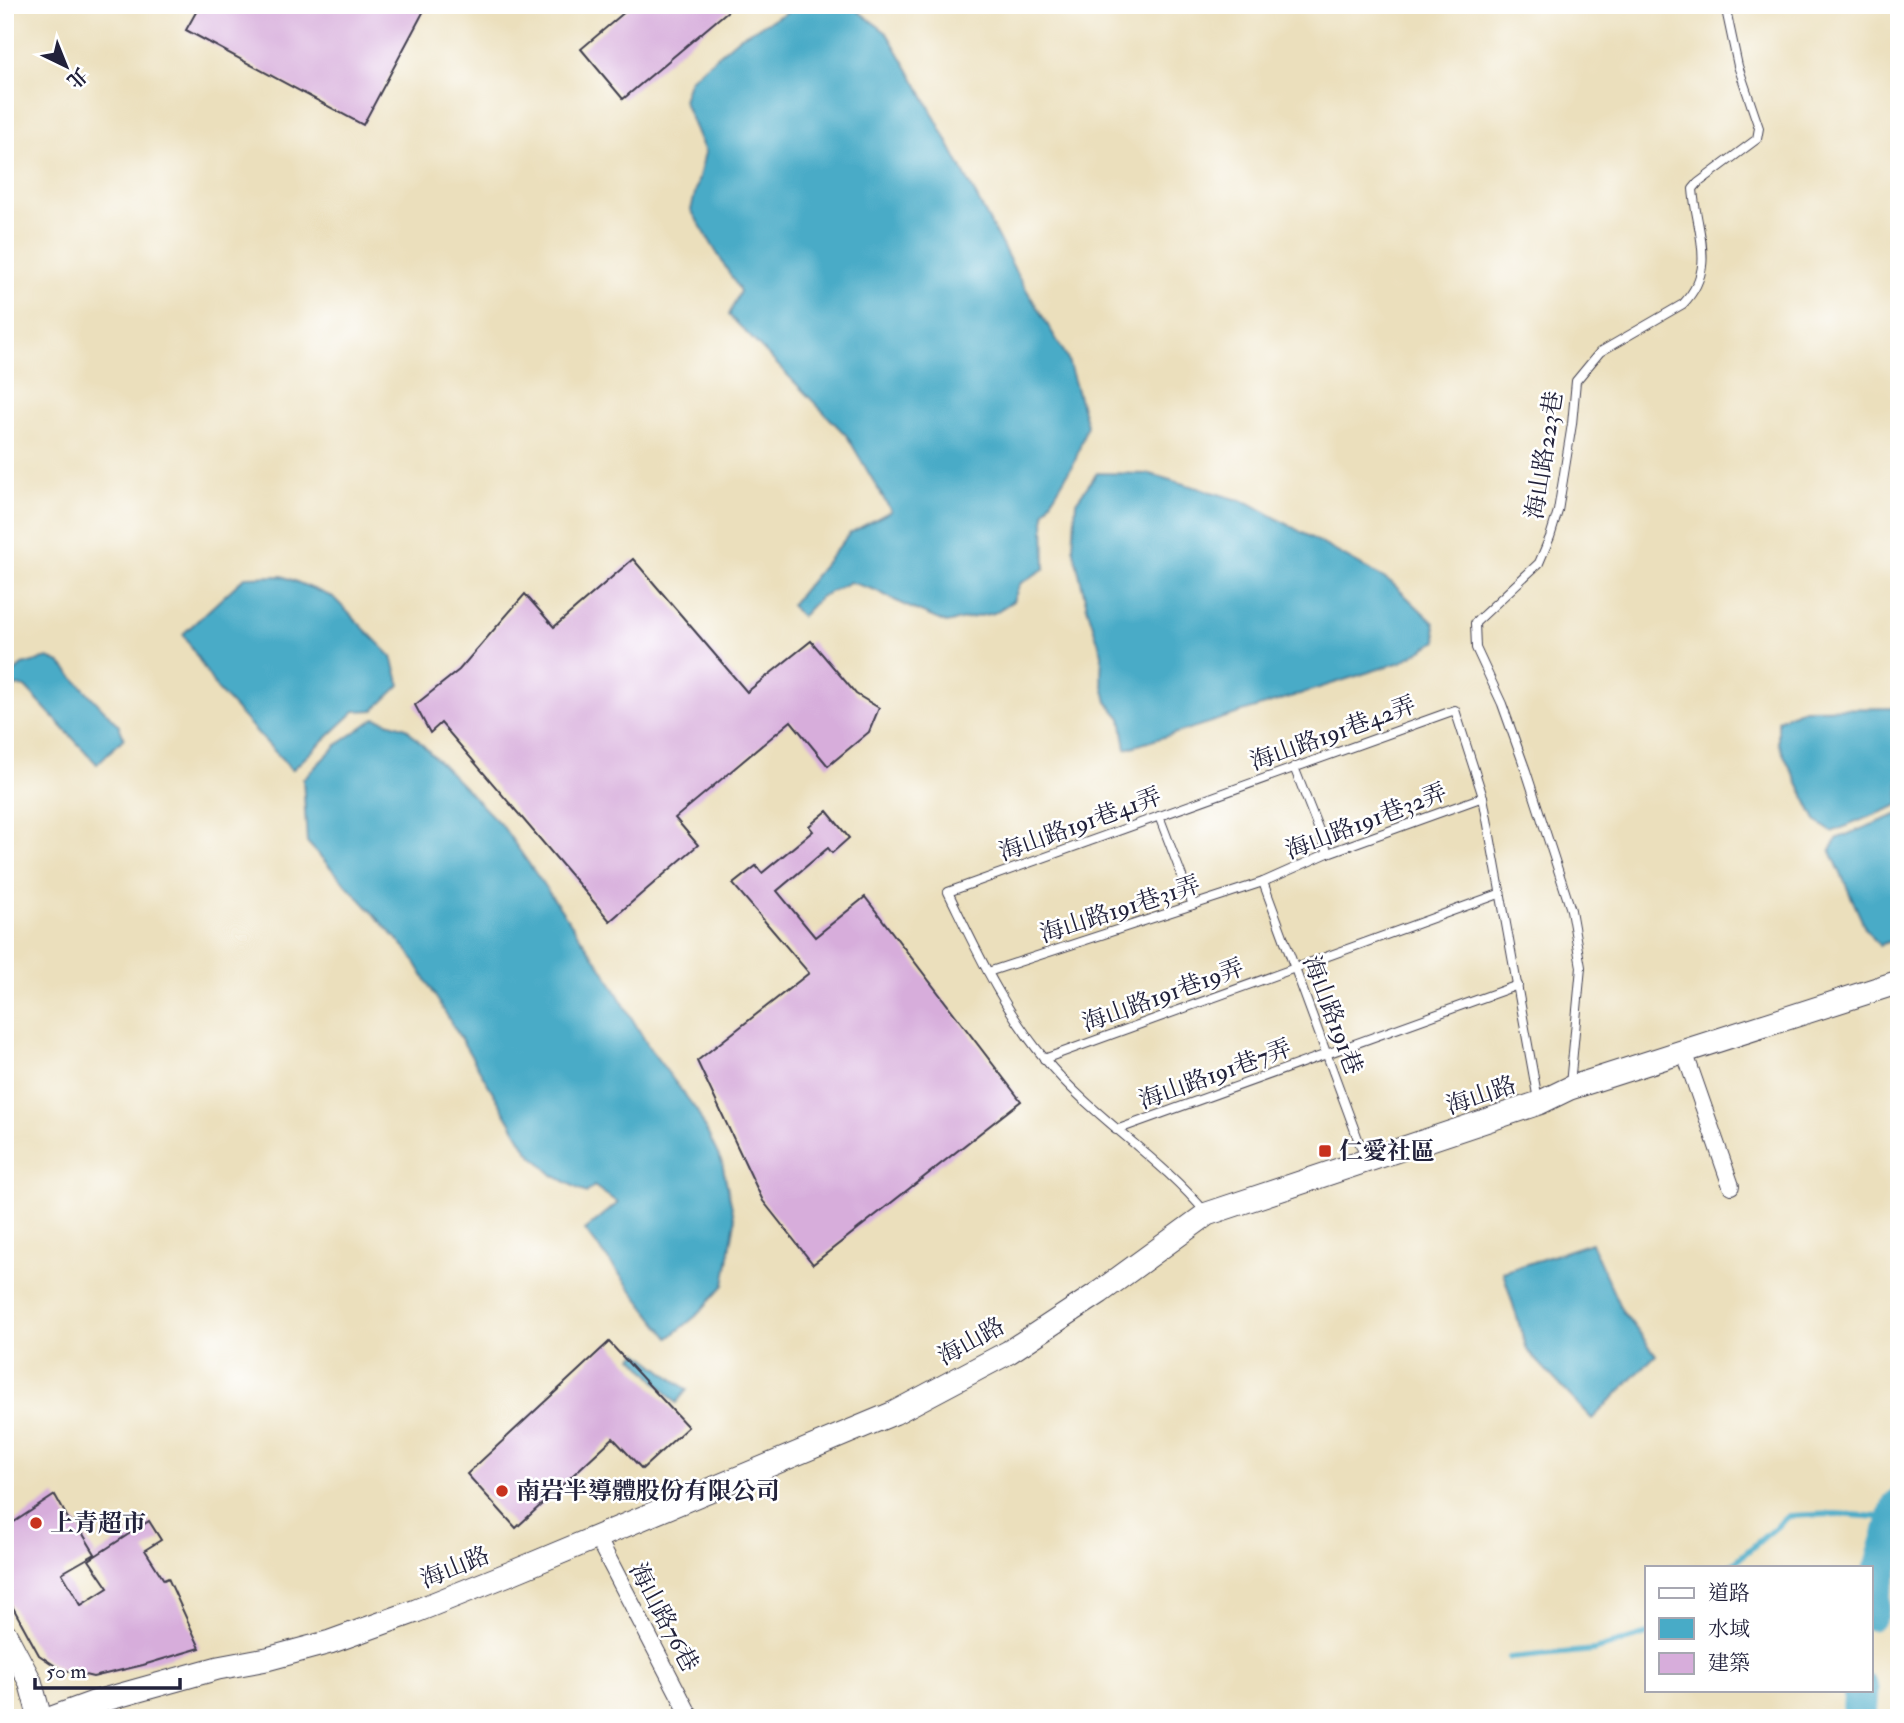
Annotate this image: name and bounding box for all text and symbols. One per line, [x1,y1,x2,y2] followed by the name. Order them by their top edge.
[32,32,102,102] north arrow
[62,62,92,93] text: 北
[1519,389,1570,521] street label: 海山路223巷
[1246,689,1420,778] street label: 海山路191巷42弄
[1281,776,1451,867] street label: 海山路191巷32弄
[995,781,1166,868] street label: 海山路191巷41弄
[1036,869,1204,950] street label: 海山路191巷31弄
[1296,951,1369,1079] street label: 海山路191巷
[1078,952,1248,1039] street label: 海山路191巷19弄
[1135,1032,1296,1116] street label: 海山路191巷7弄
[1442,1069,1520,1122] street label: 海山路
[1339,1136,1435,1167] place label: 仁愛社區
[1317,1143,1333,1159] marker: 仁愛社區
[932,1310,1010,1372] street label: 海山路
[516,1476,780,1507] place label: 南岩半導體股份有限公司
[494,1483,510,1499] marker: 南岩半導體股份有限公司
[50,1508,146,1539] place label: 上青超市
[28,1515,44,1531] marker: 上青超市
[416,1540,494,1595] street label: 海山路
[622,1557,705,1677] street label: 海山路76巷
[1645,1566,1872,1692] legend
[1708,1580,1750,1607] text: 道路
[1708,1616,1750,1643] text: 水域
[35,1646,180,1690] scale bar
[1708,1650,1750,1677] text: 建築
[46,1658,87,1685] text: 50 m

